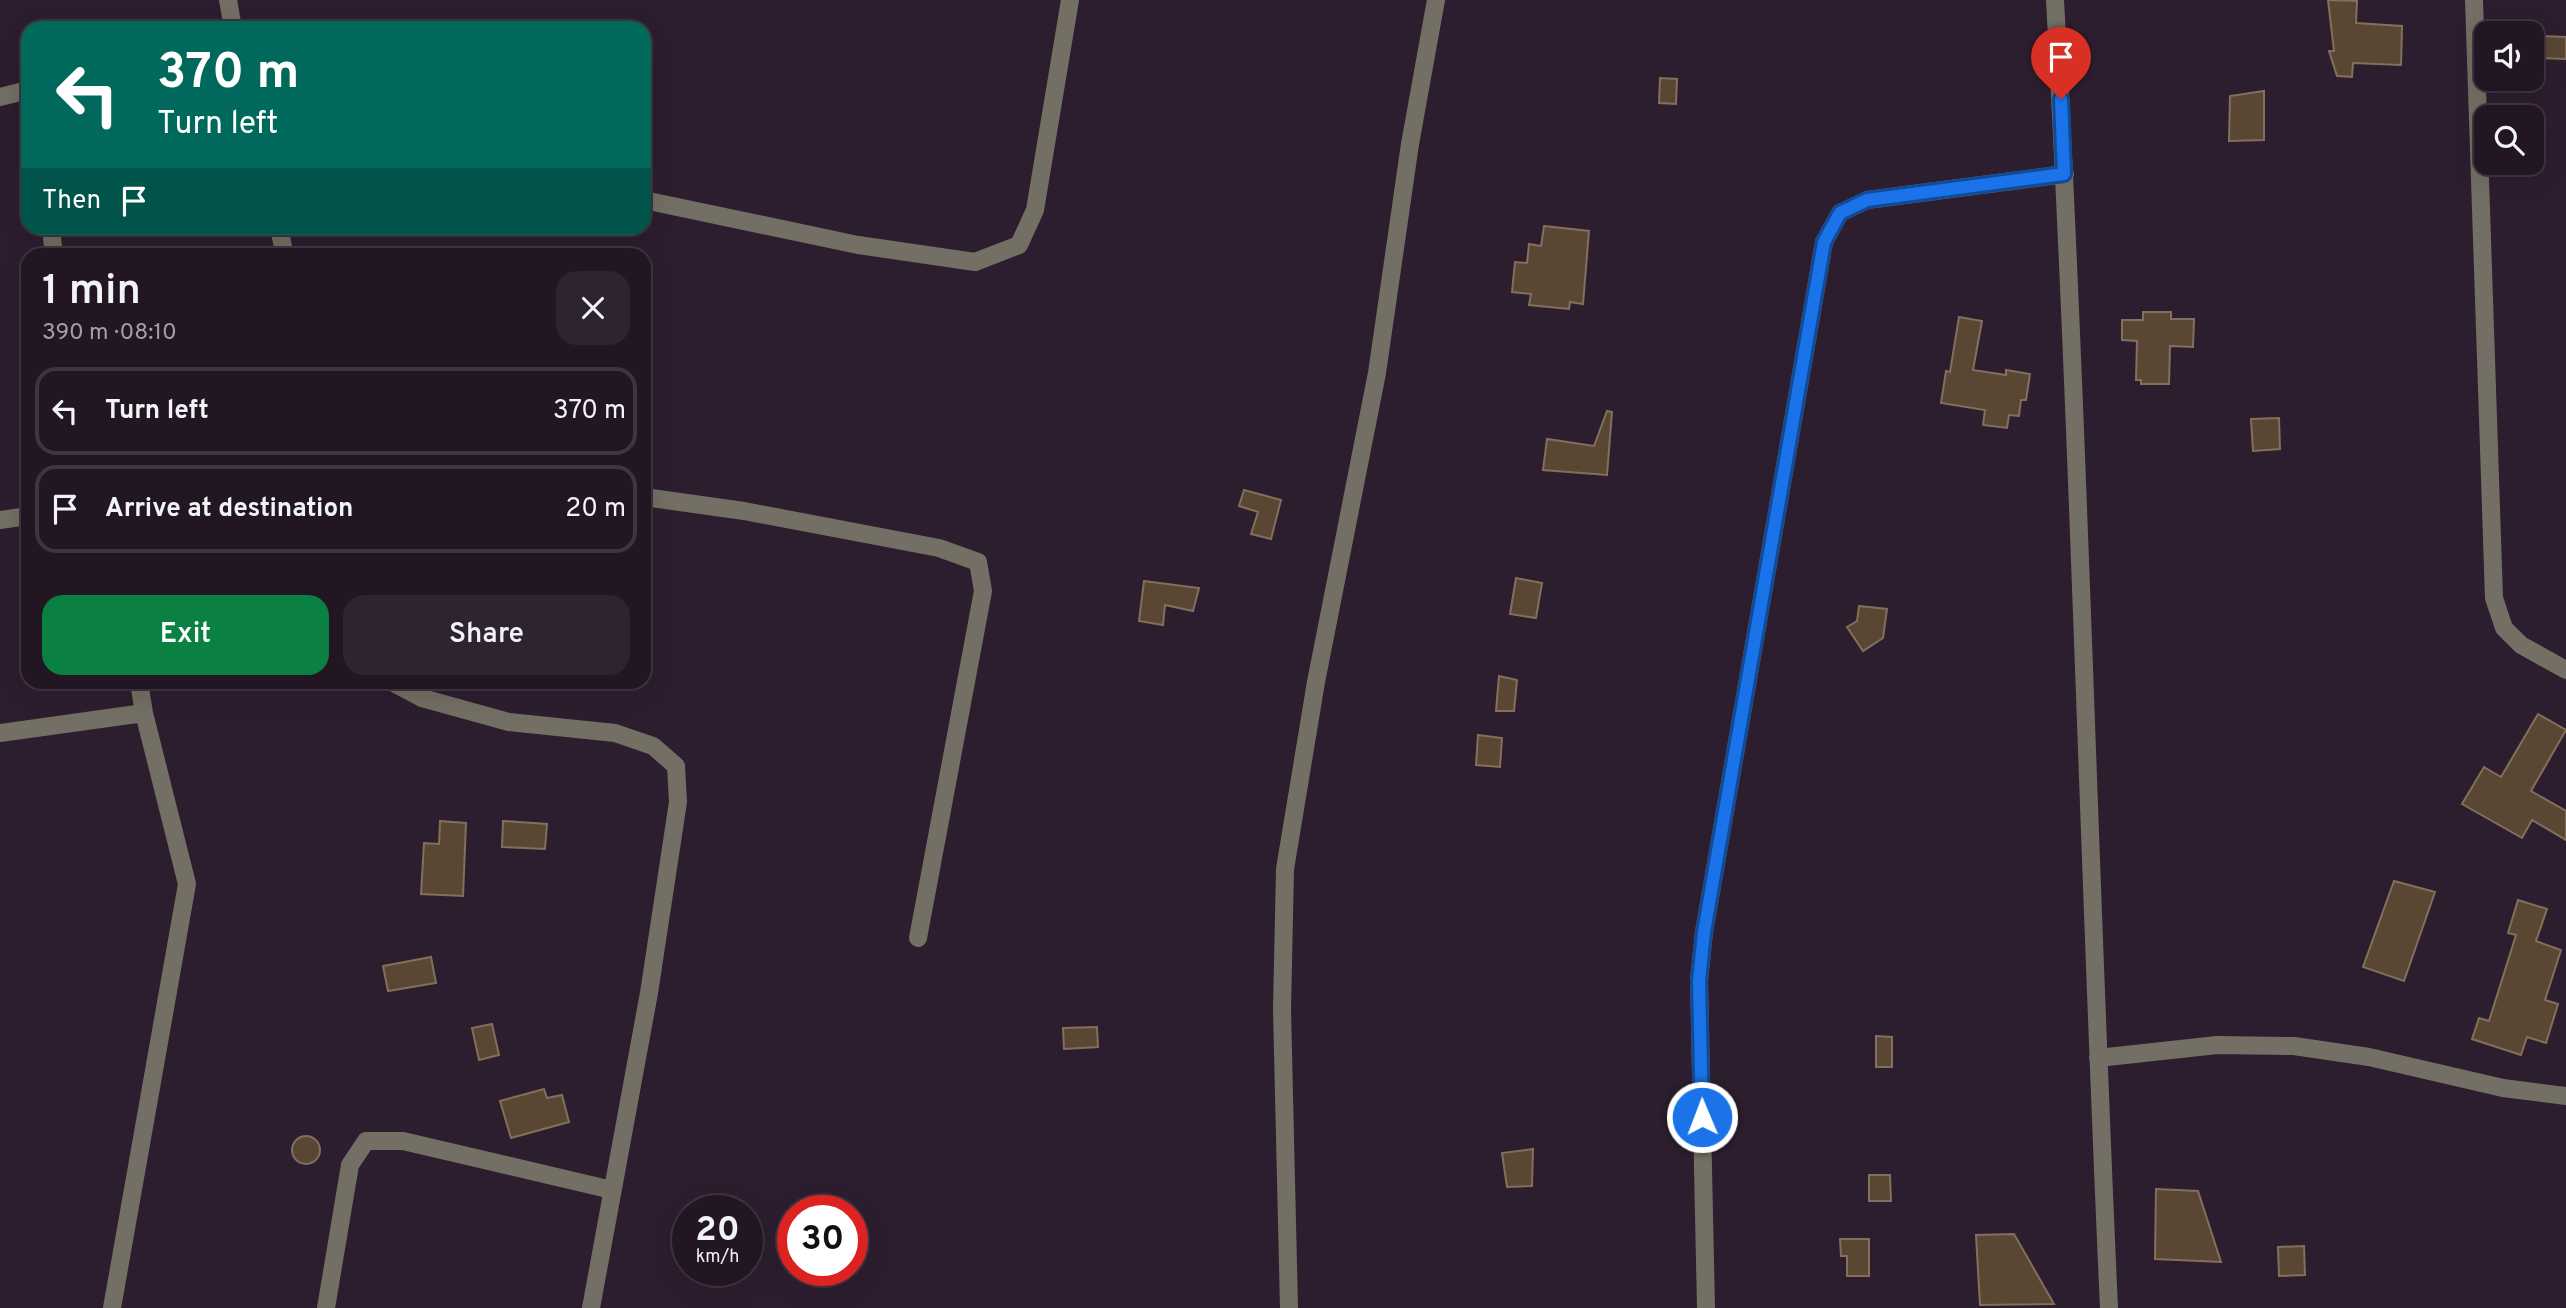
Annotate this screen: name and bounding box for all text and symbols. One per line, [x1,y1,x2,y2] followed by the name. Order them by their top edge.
[2474,21,2544,175] map controls
[2474,21,2544,91] button: sound
[2031,27,2091,99] pin
[2042,38,2080,76] icon: arrive
[157,44,299,106] text: 370 m
[42,49,133,140] icon: left
[157,105,278,145] text: Turn left
[2474,105,2544,175] button: search
[115,182,153,220] icon: arrive
[42,185,101,218] text: Then
[42,266,141,319] text: 1 min
[556,271,630,345] button: close
[42,319,177,348] text: 390 m · 08:10
[46,392,84,430] icon: left
[105,395,209,428] text: Turn left
[553,395,626,428] text: 370 m
[46,490,84,528] icon: arrive
[105,493,353,526] text: Arrive at destination
[565,493,626,526] text: 20 m
[42,595,329,675] button: Exit
[343,595,630,675] button: Share
[1665,1080,1739,1154] position arrow
[777,1195,868,1286] speed limit sign: 30
[695,1209,740,1253] text: 20
[696,1246,739,1269] text: km/h

